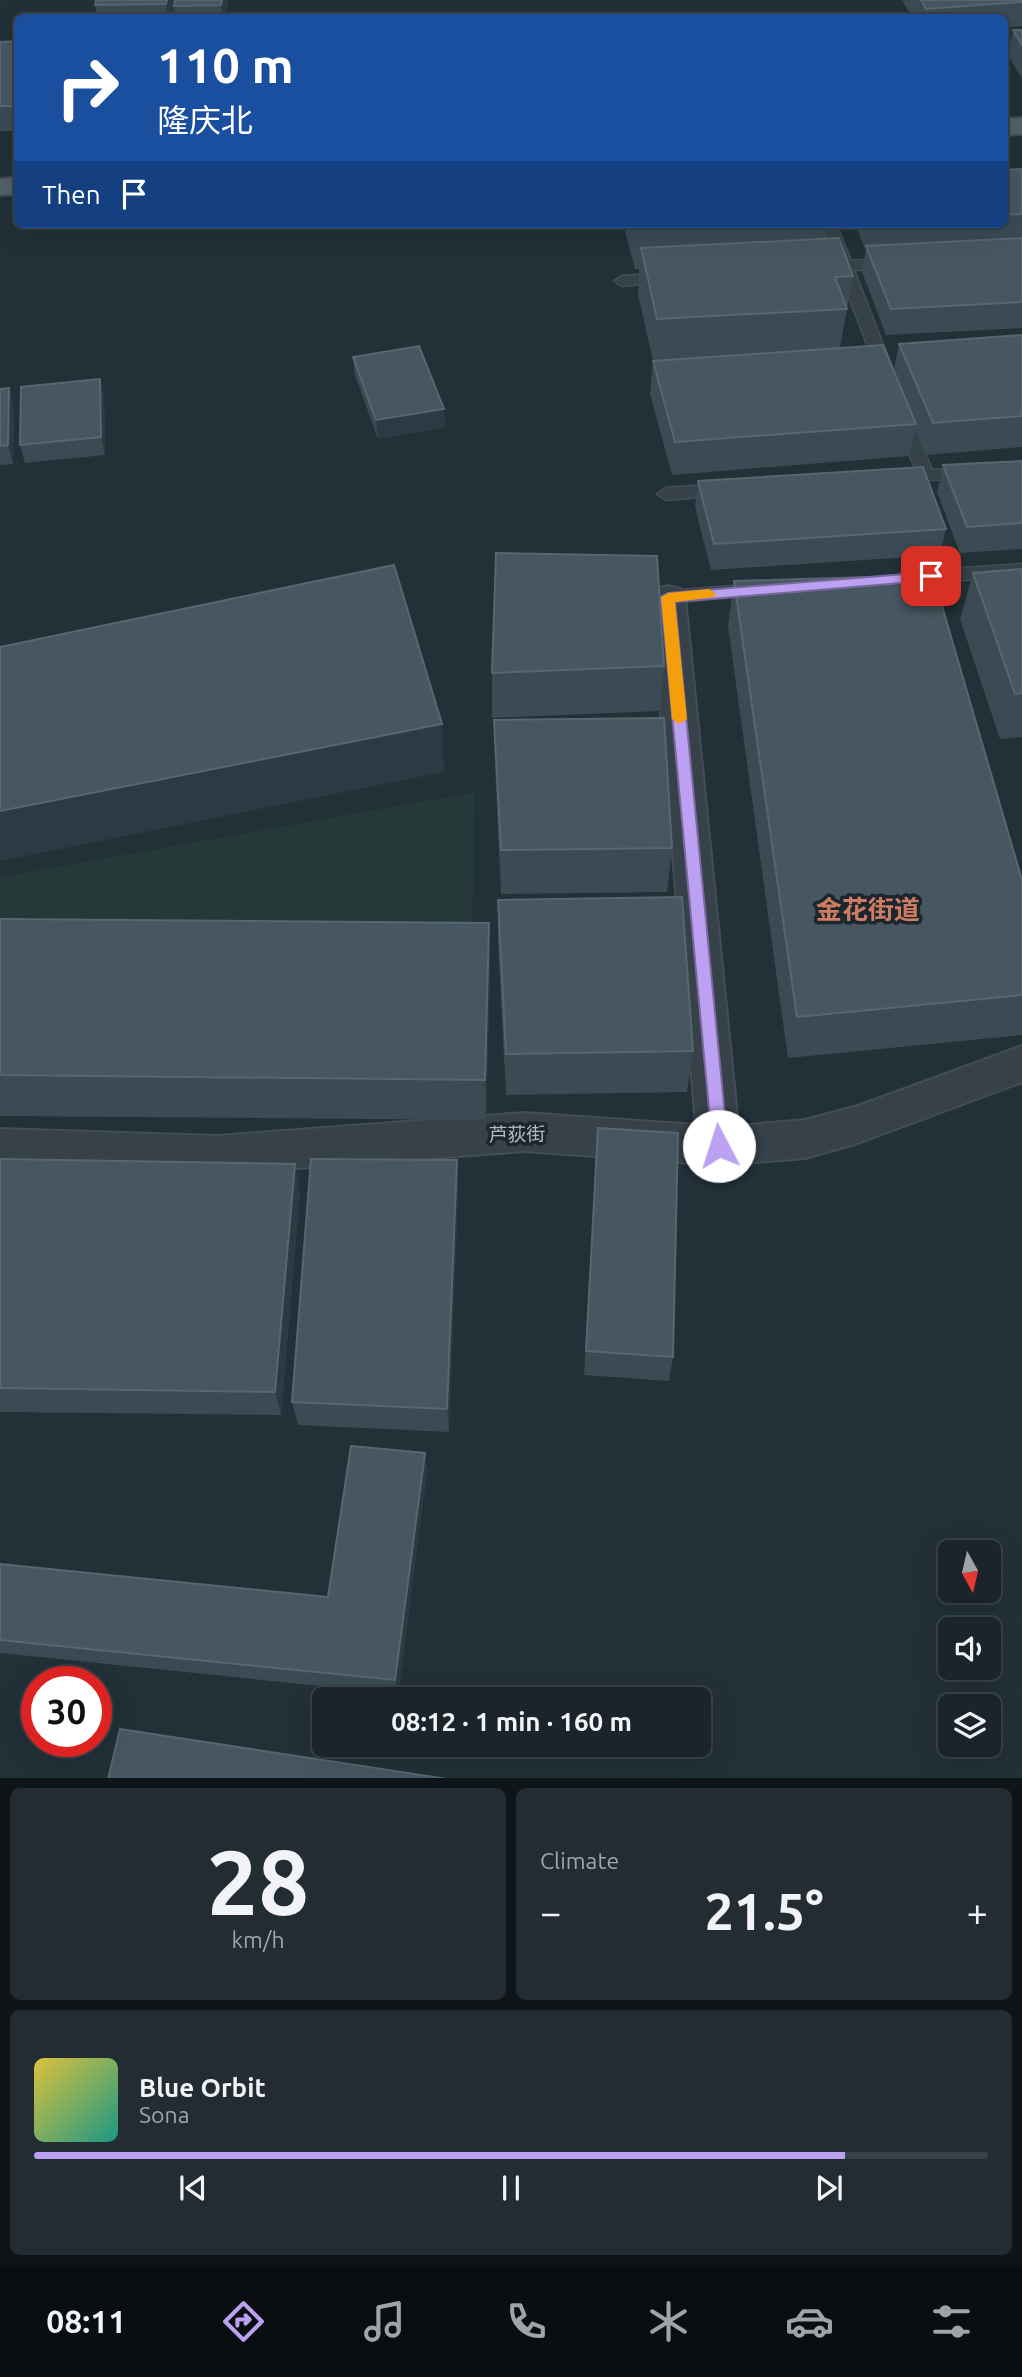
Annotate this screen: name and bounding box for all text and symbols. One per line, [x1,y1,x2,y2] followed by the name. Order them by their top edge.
[157,37,294,92] text: 110 m
[42,42,133,133] icon: right
[157,102,253,138] text: 隆庆北
[115,175,153,213] icon: arrive
[42,180,101,209] text: Then
[901,546,961,606] pin
[912,557,950,595] icon: arrive
[816,895,920,924] district label: 金花街道
[682,1109,756,1183] position arrow
[488,1123,546,1145] street label: 芦荻街
[938,1540,1001,1603] north arrow
[938,1540,1001,1757] map controls
[938,1617,1001,1680] button: sound
[21,1666,112,1757] speed limit sign: 30
[938,1694,1001,1757] button: layers
[391,1707,632,1736] text: 08:12 · 1 min · 160 m
[207,1830,309,1932] text: 28
[540,1848,619,1873] text: Climate
[704,1882,824,1940] text: 21.5°
[540,1891,561,1933] text: −
[967,1891,988,1933] text: +
[231,1927,285,1952] text: km/h
[139,2073,266,2102] text: Blue Orbit
[139,2102,189,2127] text: Sona
[174,2169,212,2207] icon: previous
[492,2169,530,2207] icon: pause
[810,2169,848,2207] icon: next
[219,2297,268,2346] icon: directions
[360,2297,409,2346] icon: music
[502,2297,551,2346] icon: phone
[644,2297,693,2346] icon: climate
[785,2297,834,2346] icon: car
[927,2297,976,2346] icon: filters
[46,2303,126,2339] text: 08:11

